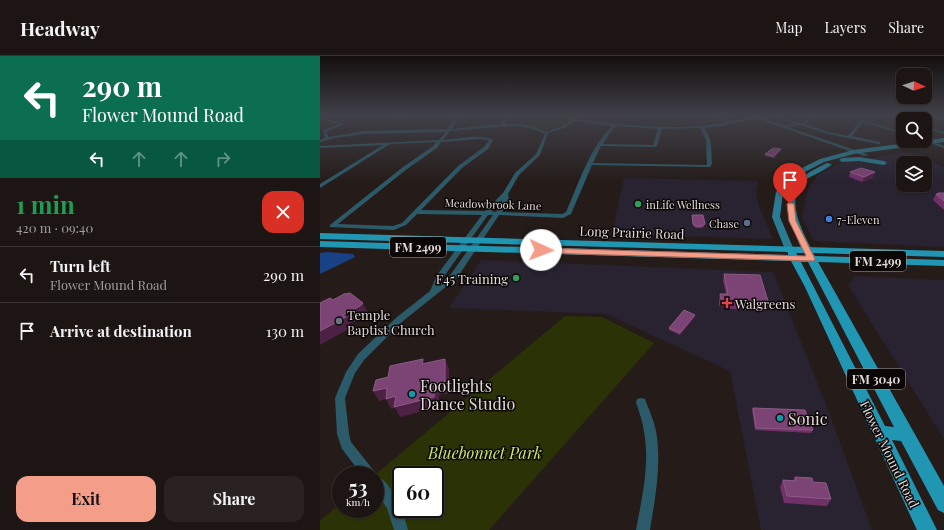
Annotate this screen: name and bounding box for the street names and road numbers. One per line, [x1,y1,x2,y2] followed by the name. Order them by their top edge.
[444,195,542,213] street label: Meadowbrook Lane
[579,222,685,242] street label: Long Prairie Road
[390,237,446,257] road number: FM 2499
[850,251,906,271] road number: FM 2499
[847,369,905,389] road number: FM 3040
[857,398,923,511] street label: Flower Mound Road

